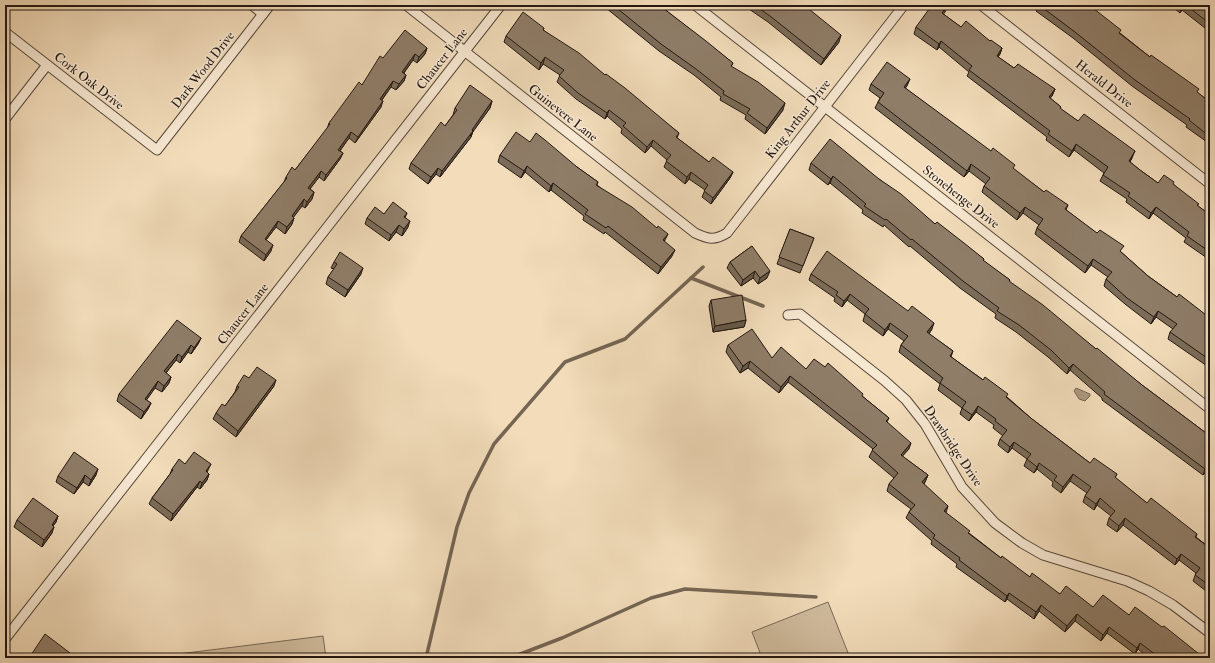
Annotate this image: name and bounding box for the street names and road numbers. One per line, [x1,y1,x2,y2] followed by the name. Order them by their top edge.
[413,25,471,93] street label: Chaucer Lane
[168,28,238,112] street label: Dark Wood Drive
[51,49,128,114] street label: Cork Oak Drive
[1072,57,1136,112] street label: Herald Drive
[762,76,834,162] street label: King Arthur Drive
[525,81,601,146] street label: Guinevere Lane
[919,162,1003,232] street label: Stonehenge Drive
[214,280,272,348] street label: Chaucer Lane
[920,403,986,490] street label: Drawbridge Drive

